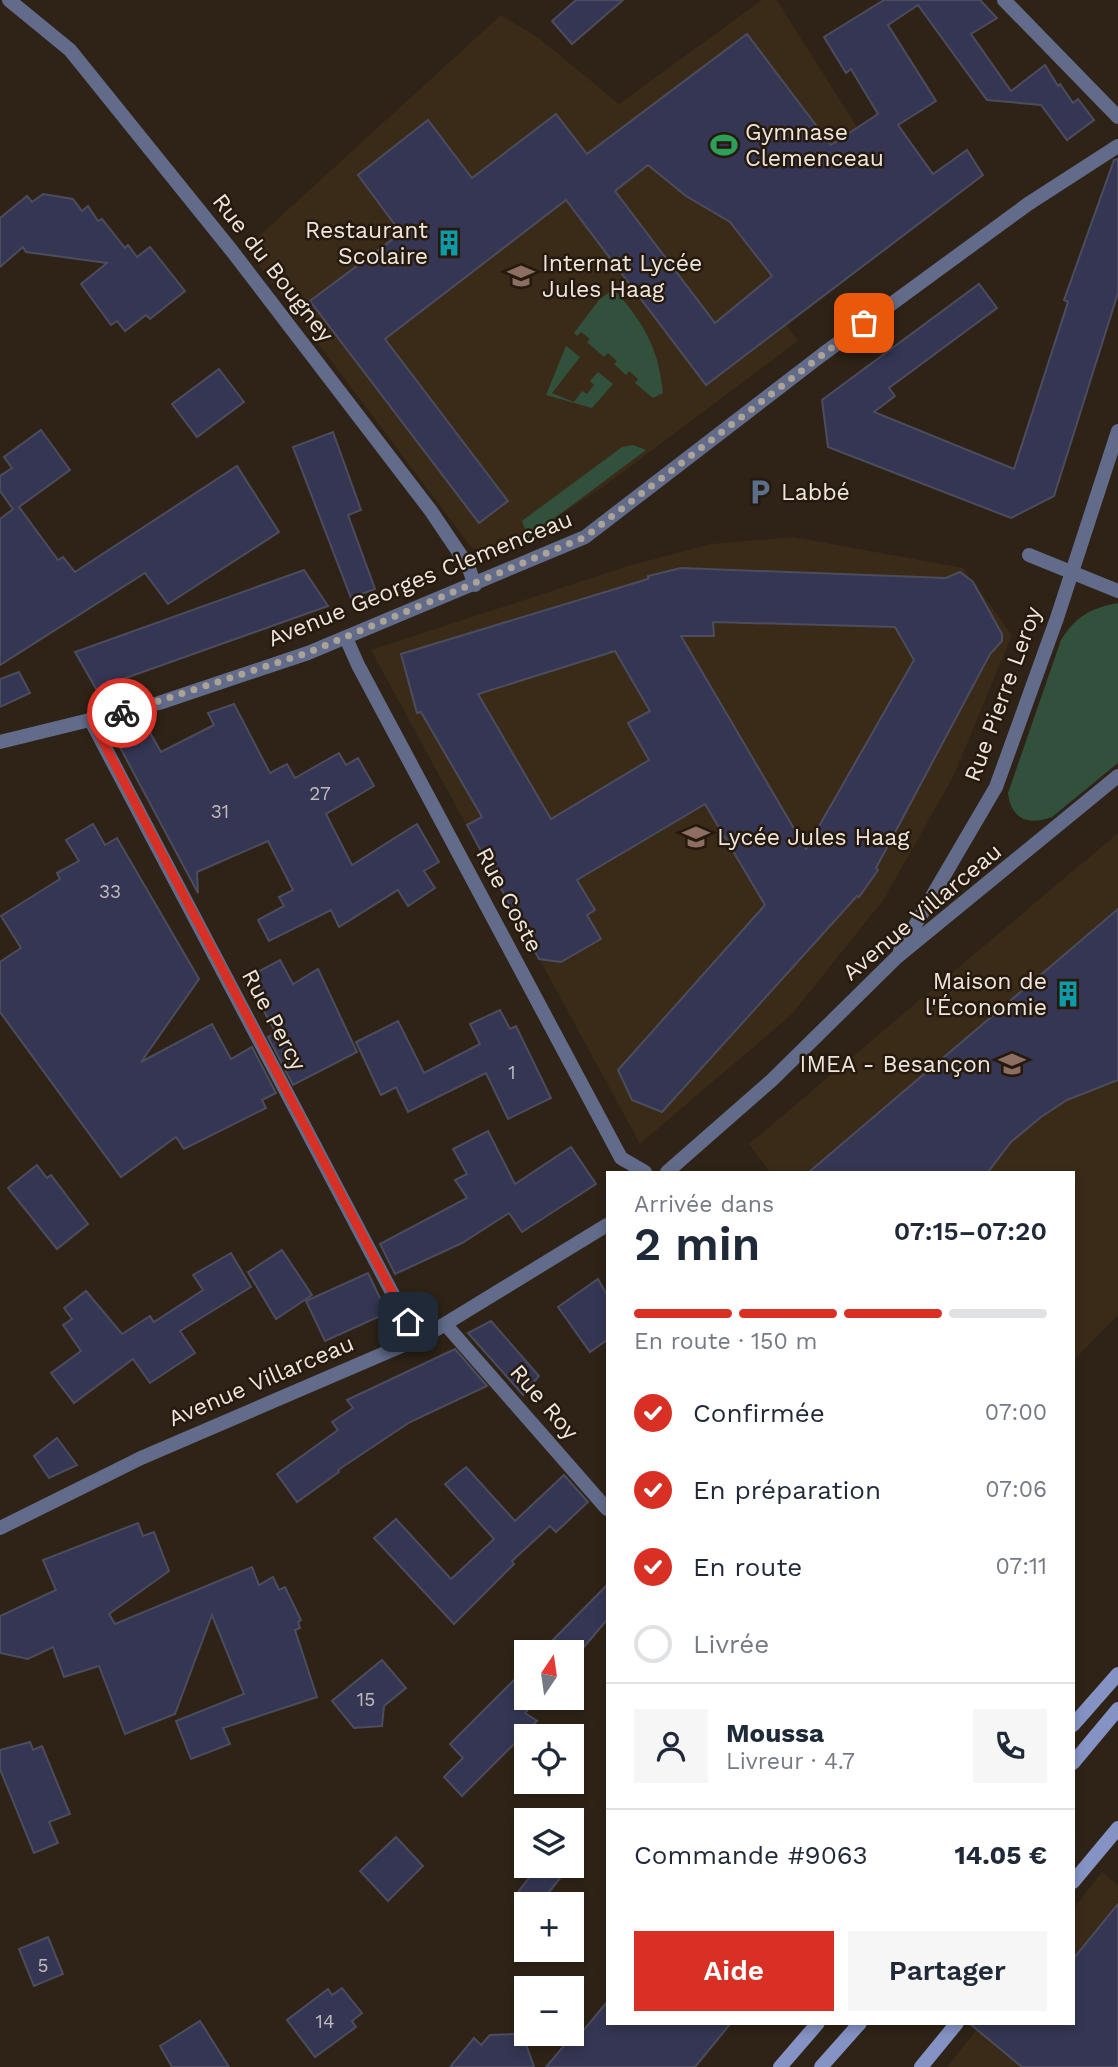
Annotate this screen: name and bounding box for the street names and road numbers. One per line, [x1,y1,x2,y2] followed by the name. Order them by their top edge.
[207,188,339,348] street label: Rue du Bougney
[264,505,576,653] street label: Avenue Georges Clemenceau
[959,603,1047,785] street label: Rue Pierre Leroy
[837,838,1007,986] street label: Avenue Villarceau
[470,843,548,957] street label: Rue Coste
[236,965,312,1075] street label: Rue Percy
[164,1330,358,1432] street label: Avenue Villarceau
[504,1359,584,1445] street label: Rue Roy

